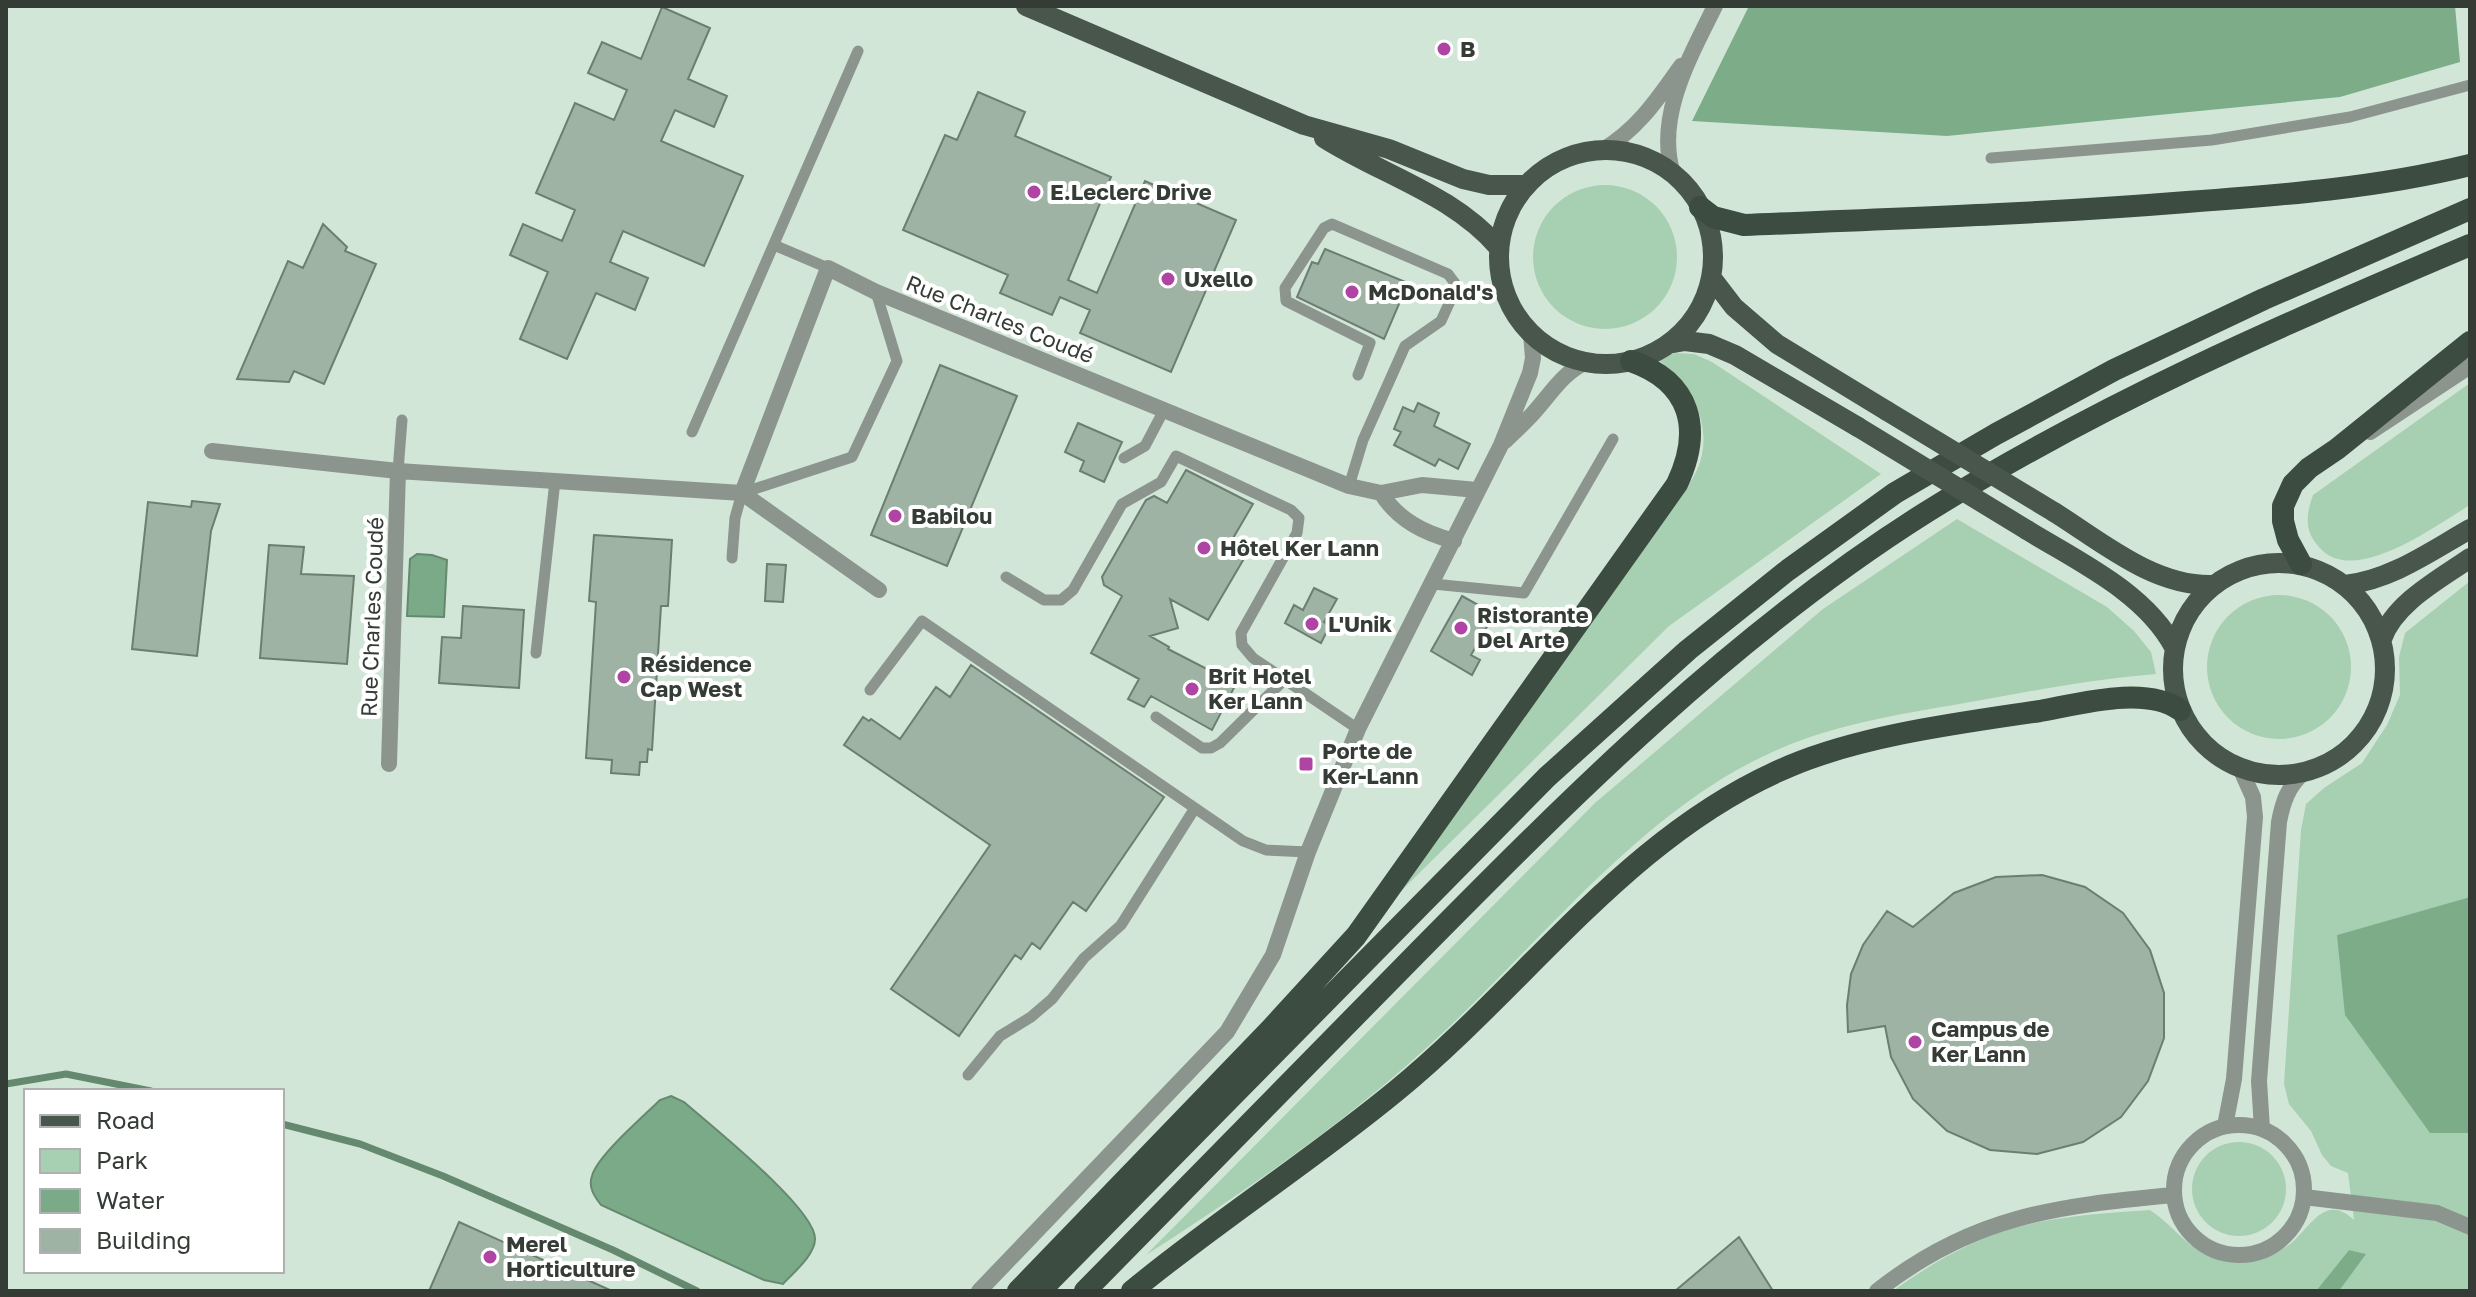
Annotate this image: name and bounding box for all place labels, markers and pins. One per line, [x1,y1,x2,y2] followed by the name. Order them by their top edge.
[1460,35,1476,62] place label: B
[1435,40,1453,58] marker: B
[1050,178,1212,205] place label: E.Leclerc Drive
[1025,183,1043,201] marker: E.Leclerc Drive
[1184,265,1253,292] place label: Uxello
[1159,270,1177,288] marker: Uxello
[1368,278,1494,305] place label: McDonald's
[1343,283,1361,301] marker: McDonald's
[911,502,992,529] place label: Babilou
[886,507,904,525] marker: Babilou
[1220,534,1379,561] place label: Hôtel Ker Lann
[1195,539,1213,557] marker: Hôtel Ker Lann
[1477,601,1589,653] place label: Ristorante Del Arte
[1328,610,1392,637] place label: L'Unik
[1303,615,1321,633] marker: L'Unik
[1452,619,1470,637] marker: Ristorante Del Arte
[640,650,752,702] place label: Résidence Cap West
[1208,662,1311,714] place label: Brit Hotel Ker Lann
[615,668,633,686] marker: Résidence Cap West
[1183,680,1201,698] marker: Brit Hotel Ker Lann
[1322,737,1418,789] place label: Porte de Ker-Lann
[1297,755,1315,773] marker: Porte de Ker-Lann
[1931,1015,2050,1067] place label: Campus de Ker Lann
[1906,1033,1924,1051] marker: Campus de Ker Lann
[506,1230,636,1282] place label: Merel Horticulture
[481,1248,499,1266] marker: Merel Horticulture

